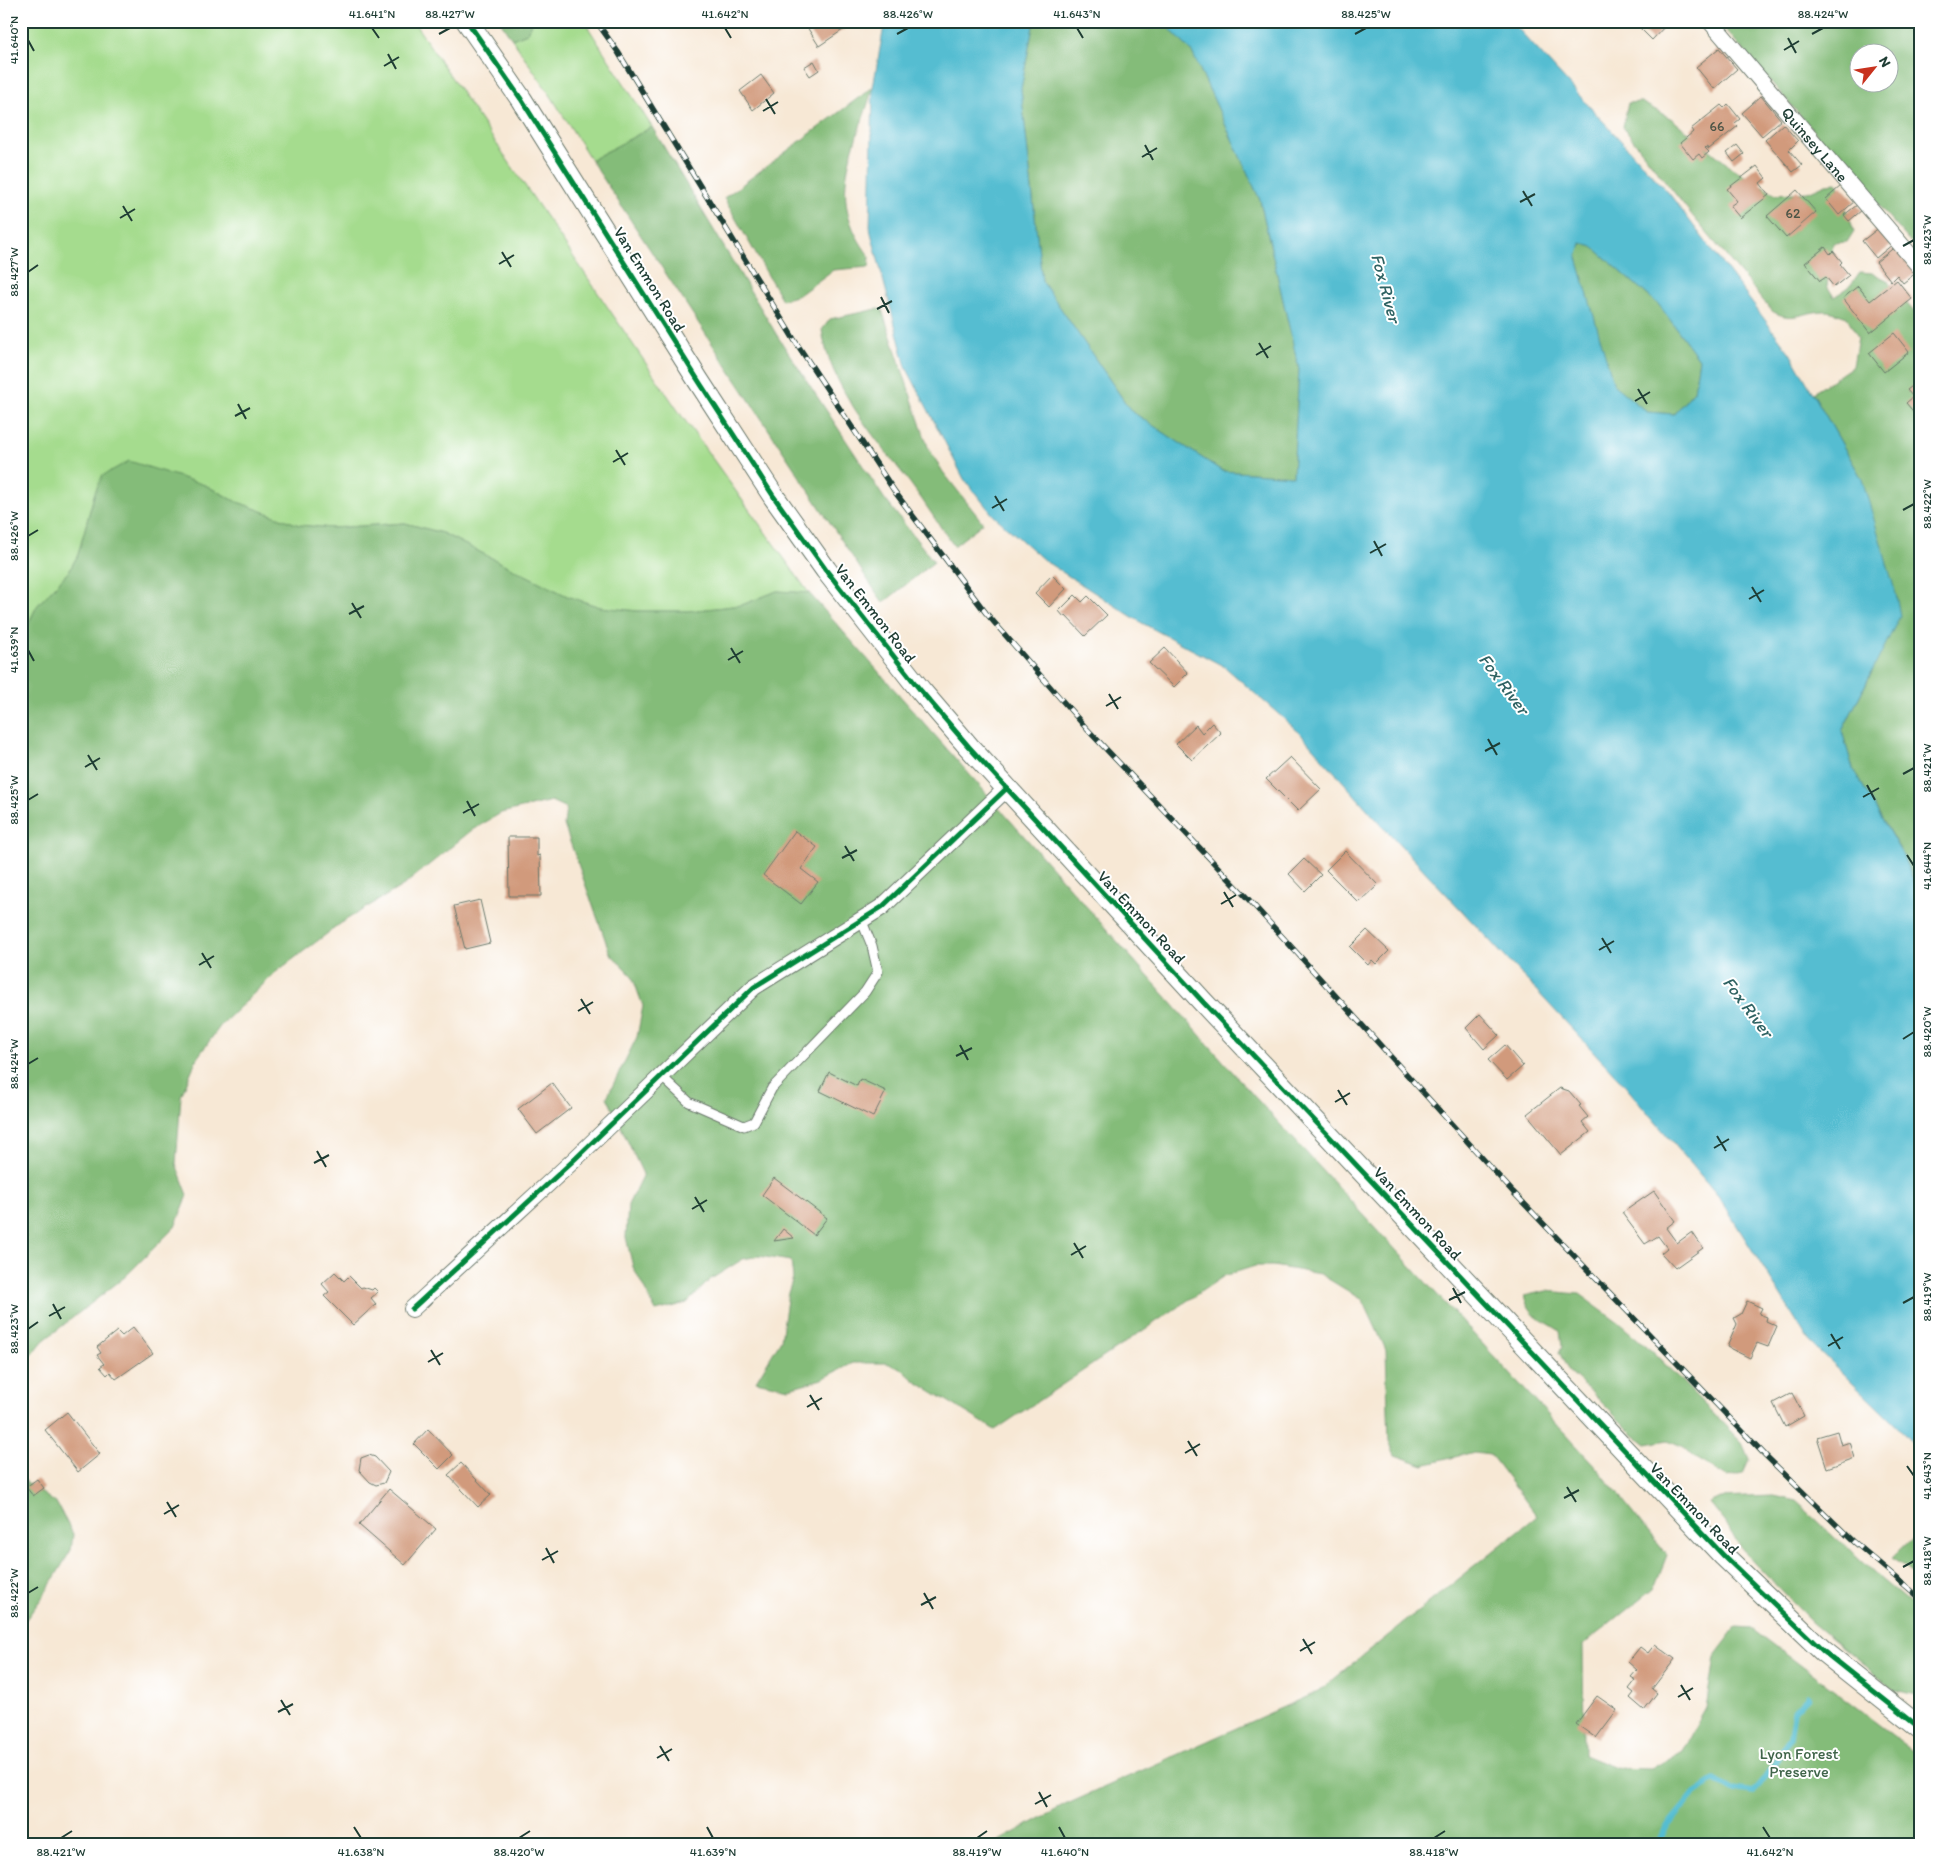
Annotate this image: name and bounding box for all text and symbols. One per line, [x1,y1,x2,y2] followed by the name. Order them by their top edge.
[349,7,395,21] text: 41.641°N
[425,7,475,21] text: 88.427°W
[701,7,749,21] text: 41.642°N
[883,7,933,21] text: 88.426°W
[1053,7,1101,21] text: 41.643°N
[1341,7,1391,21] text: 88.425°W
[1798,7,1848,21] text: 88.424°W
[7,16,21,64] text: 41.640°N
[1848,42,1898,92] north arrow
[1875,53,1895,70] text: N
[1777,103,1852,186] street label: Quinsey Lane
[1710,118,1724,135] house number: 66
[1786,205,1801,222] house number: 62
[1920,215,1934,265] text: 88.423°W
[610,223,690,336] street label: Van Emmon Road
[7,247,21,297] text: 88.427°W
[1366,251,1406,327] water label: Fox River
[1920,479,1934,529] text: 88.422°W
[7,511,21,561] text: 88.426°W
[831,560,920,667] street label: Van Emmon Road
[7,627,21,673] text: 41.639°N
[1474,649,1535,720] water label: Fox River
[1920,744,1934,793] text: 88.421°W
[7,775,21,825] text: 88.425°W
[1920,842,1934,890] text: 41.644°N
[1094,867,1190,968] street label: Van Emmon Road
[1718,972,1779,1043] water label: Fox River
[1920,1007,1934,1057] text: 88.420°W
[7,1039,21,1089] text: 88.424°W
[1370,1163,1466,1264] street label: Van Emmon Road
[1920,1273,1934,1321] text: 88.419°W
[7,1304,21,1354] text: 88.423°W
[1920,1452,1934,1500] text: 41.643°N
[1646,1458,1744,1559] street label: Van Emmon Road
[1920,1536,1934,1586] text: 88.418°W
[7,1568,21,1618] text: 88.422°W
[1759,1744,1839,1781] park label: Lyon Forest Preserve
[37,1845,86,1859] text: 88.421°W
[338,1845,384,1859] text: 41.638°N
[494,1845,544,1859] text: 88.420°W
[690,1845,736,1859] text: 41.639°N
[953,1845,1001,1859] text: 88.419°W
[1041,1845,1089,1859] text: 41.640°N
[1409,1845,1459,1859] text: 88.418°W
[1746,1845,1794,1859] text: 41.642°N

